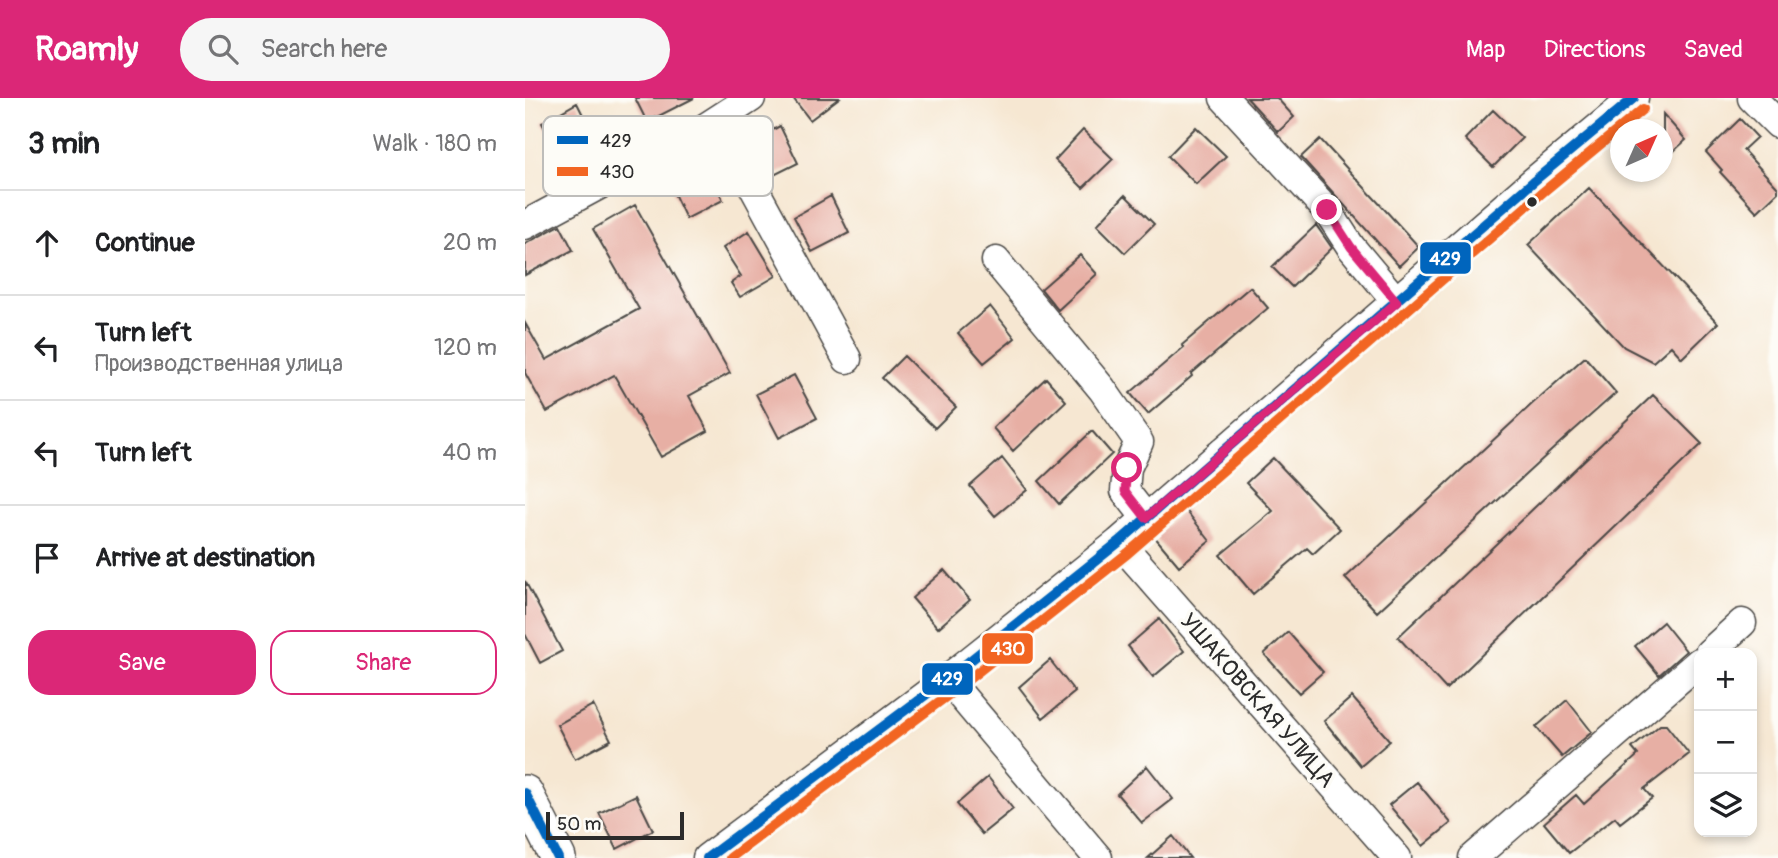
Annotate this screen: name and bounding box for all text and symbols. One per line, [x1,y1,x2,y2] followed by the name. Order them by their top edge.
[180,18,670,81] search box
[35,29,138,70] text: Roamly
[204,30,242,68] icon: search
[260,33,387,65] text: Search here
[1466,35,1506,64] text: Map
[1544,35,1645,64] text: Directions
[1683,35,1743,64] text: Saved
[543,116,773,196] legend
[1610,119,1673,182] north arrow
[28,125,100,162] text: 3 min
[372,129,497,158] text: Walk · 180 m
[600,129,631,153] text: 429
[600,160,635,184] text: 430
[1311,194,1342,225] route end
[1525,195,1539,209] unlabelled marker
[28,224,66,262] icon: ahead
[95,227,195,259] text: Continue
[443,228,497,257] text: 20 m
[1419,241,1472,275] line badge: 429
[1429,247,1461,271] text: 429
[95,317,191,349] text: Turn left
[28,329,66,367] icon: left
[434,333,497,362] text: 120 m
[95,349,343,378] text: Производственная улица
[28,434,66,472] icon: left
[95,437,191,469] text: Turn left
[443,438,497,467] text: 40 m
[1111,452,1142,483] route start
[28,539,66,577] icon: arrive
[95,542,315,574] text: Arrive at destination
[1174,607,1341,794] street label: УШАКОВСКАЯ УЛИЦА
[28,630,256,695] button: Save
[270,630,497,695] button: Share
[981,632,1034,665] line badge: 430
[991,637,1025,661] text: 430
[1694,648,1757,837] map controls
[1694,648,1757,711] button: +
[921,662,974,696] line badge: 429
[931,667,963,691] text: 429
[1694,711,1757,774] button: −
[1694,774,1757,837] button: layers
[546,809,684,841] scale bar
[557,812,601,836] text: 50 m

